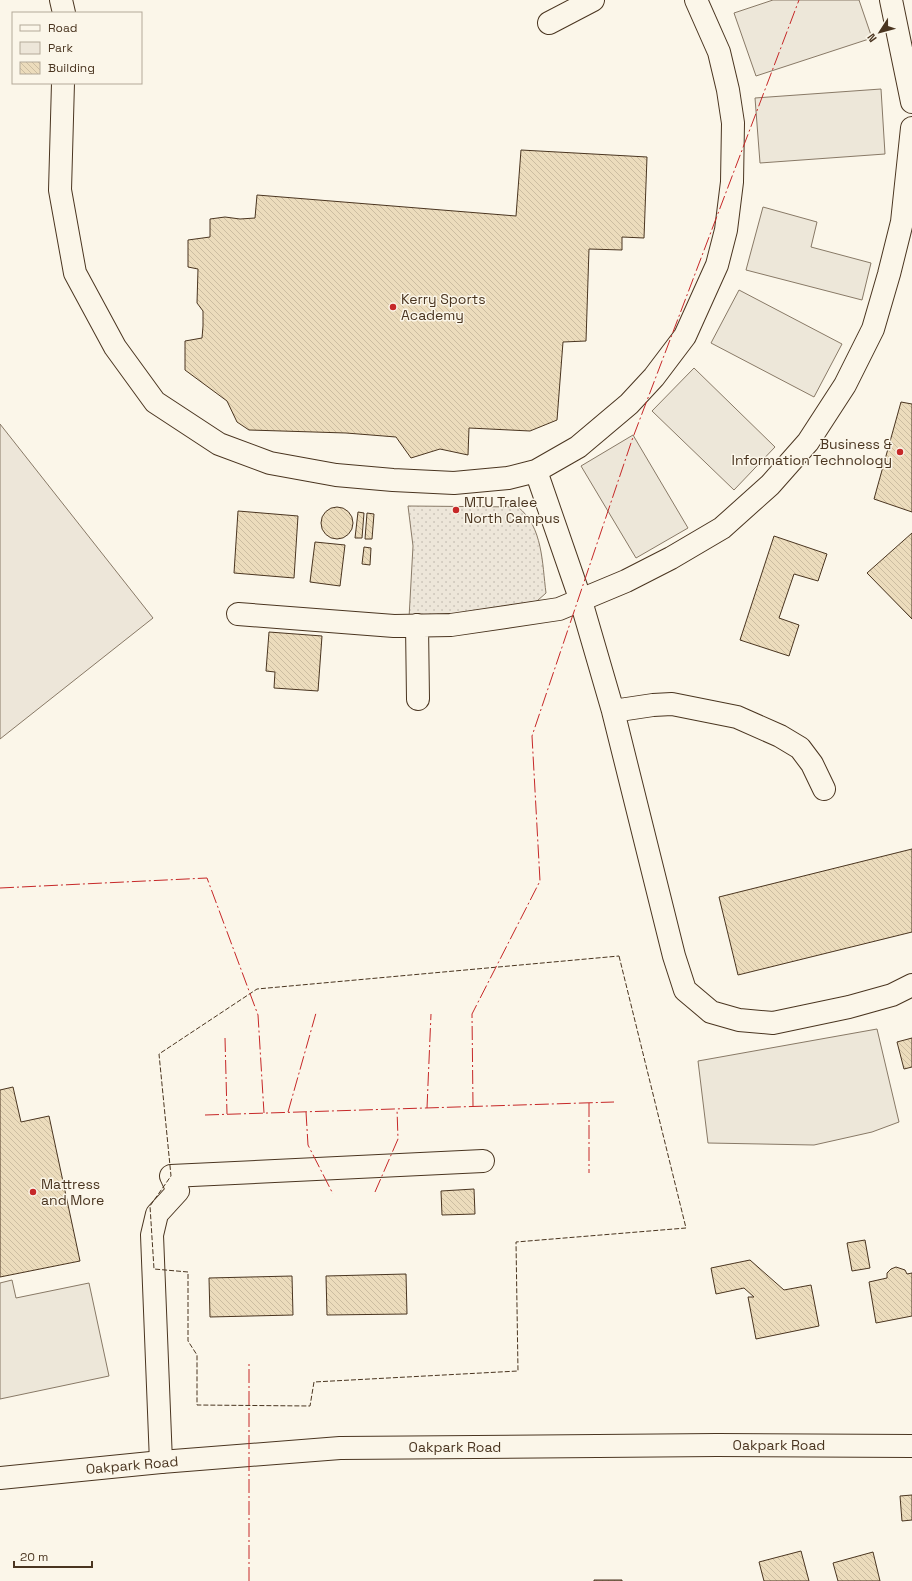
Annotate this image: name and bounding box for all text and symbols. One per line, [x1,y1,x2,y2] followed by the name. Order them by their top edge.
[12,12,142,84] legend
[860,12,900,52] north arrow
[48,20,77,36] text: Road
[864,31,880,45] text: N
[48,40,73,56] text: Park
[48,60,95,76] text: Building
[401,290,486,324] place label: Kerry Sports Academy
[388,302,398,312] marker: Kerry Sports Academy
[731,435,893,469] place label: Business & Information Technology
[895,447,905,457] marker: Business & Information Technology
[464,493,560,527] place label: MTU Tralee North Campus
[451,505,461,515] marker: MTU Tralee North Campus
[41,1175,104,1209] place label: Mattress and More
[28,1187,38,1197] marker: Mattress and More
[733,1436,825,1454] street label: Oakpark Road
[409,1438,501,1456] street label: Oakpark Road
[85,1452,179,1478] street label: Oakpark Road
[14,1543,92,1569] scale bar
[20,1549,48,1565] text: 20 m

